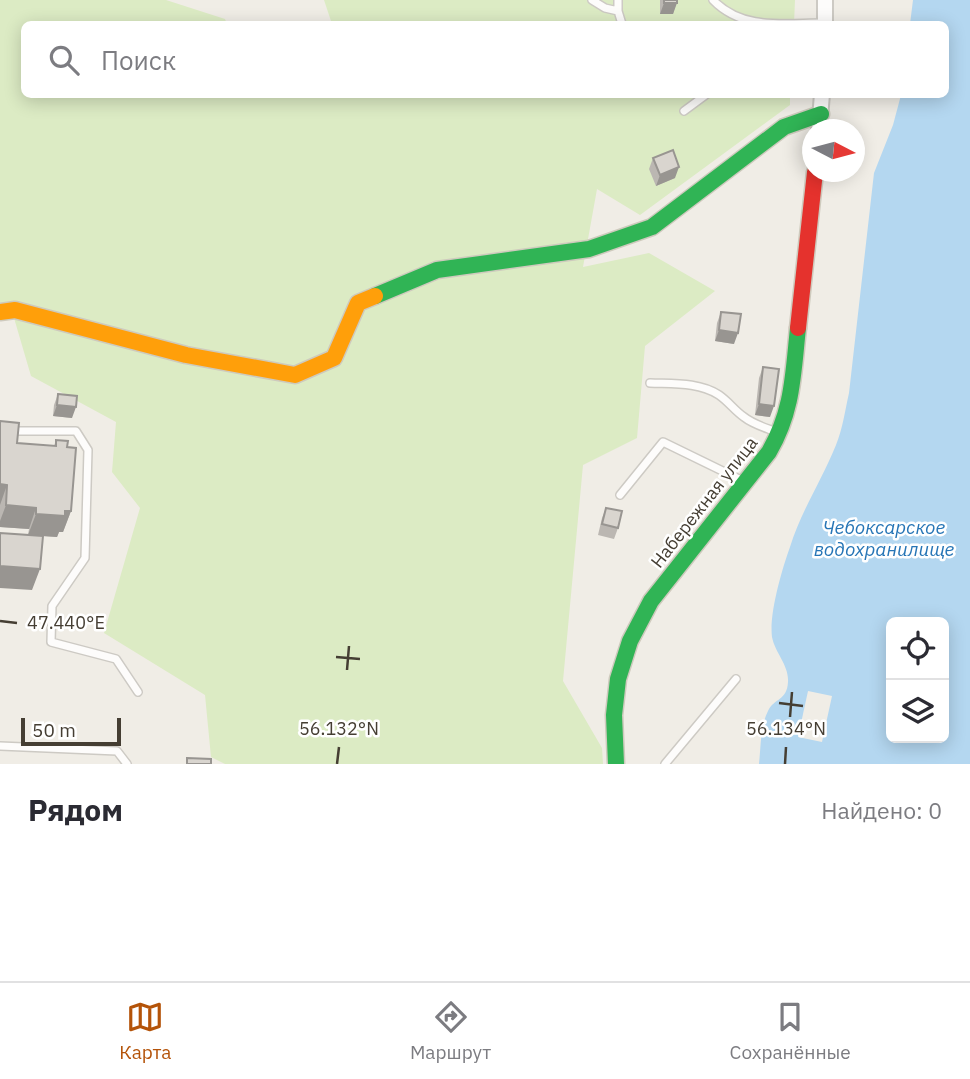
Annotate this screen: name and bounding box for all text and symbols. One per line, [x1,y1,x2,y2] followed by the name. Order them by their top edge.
[21,21,949,98] search box
[45,41,83,79] icon: search
[101,43,176,77] text: Поиск
[802,119,865,182] north arrow
[646,431,763,572] street label: Набережная улица
[814,515,955,561] water label: Чебоксарское водохранилище
[27,611,105,634] text: 47.440°E
[886,617,949,743] map controls
[886,617,949,680] button: locate
[886,680,949,743] button: layers
[21,715,121,747] scale bar
[299,717,379,740] text: 56.132°N
[746,717,826,740] text: 56.134°N
[32,718,76,742] text: 50 m
[28,790,123,829] text: Рядом
[821,795,942,825] text: Найдено: 0
[119,998,172,1064] tab: Карта
[410,998,491,1064] tab: Маршрут
[730,998,851,1064] tab: Сохранённые

